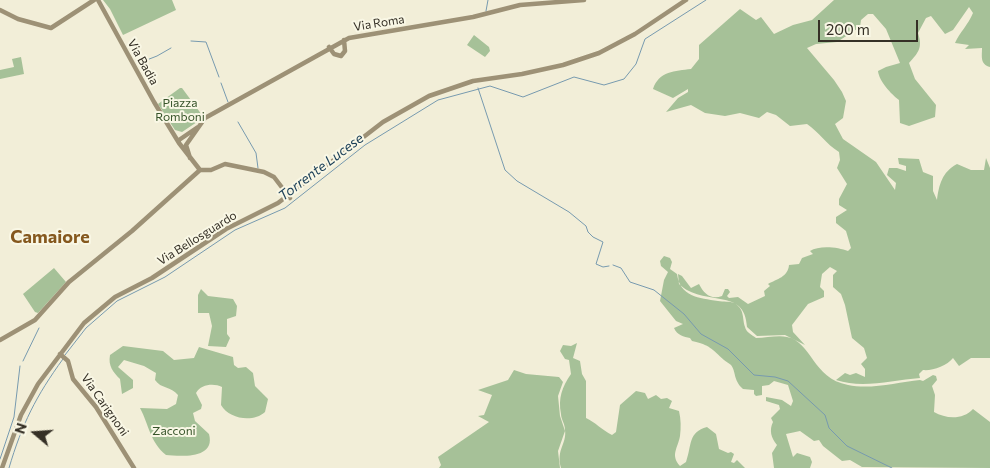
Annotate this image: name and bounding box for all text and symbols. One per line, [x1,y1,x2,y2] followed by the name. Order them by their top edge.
[820,10,920,42] scale bar
[352,12,406,34] street label: Via Roma
[826,20,870,38] text: 200 m
[125,37,161,87] street label: Via Badia
[155,96,205,124] park label: Piazza Romboni
[275,130,367,204] water label: Torrente Lucese
[155,208,239,268] street label: Via Bellosguardo
[10,226,90,248] district label: Camaiore
[78,371,132,439] street label: Via Carignoni
[10,408,60,458] north arrow
[11,421,30,436] text: N
[152,424,196,438] park label: Zacconi

